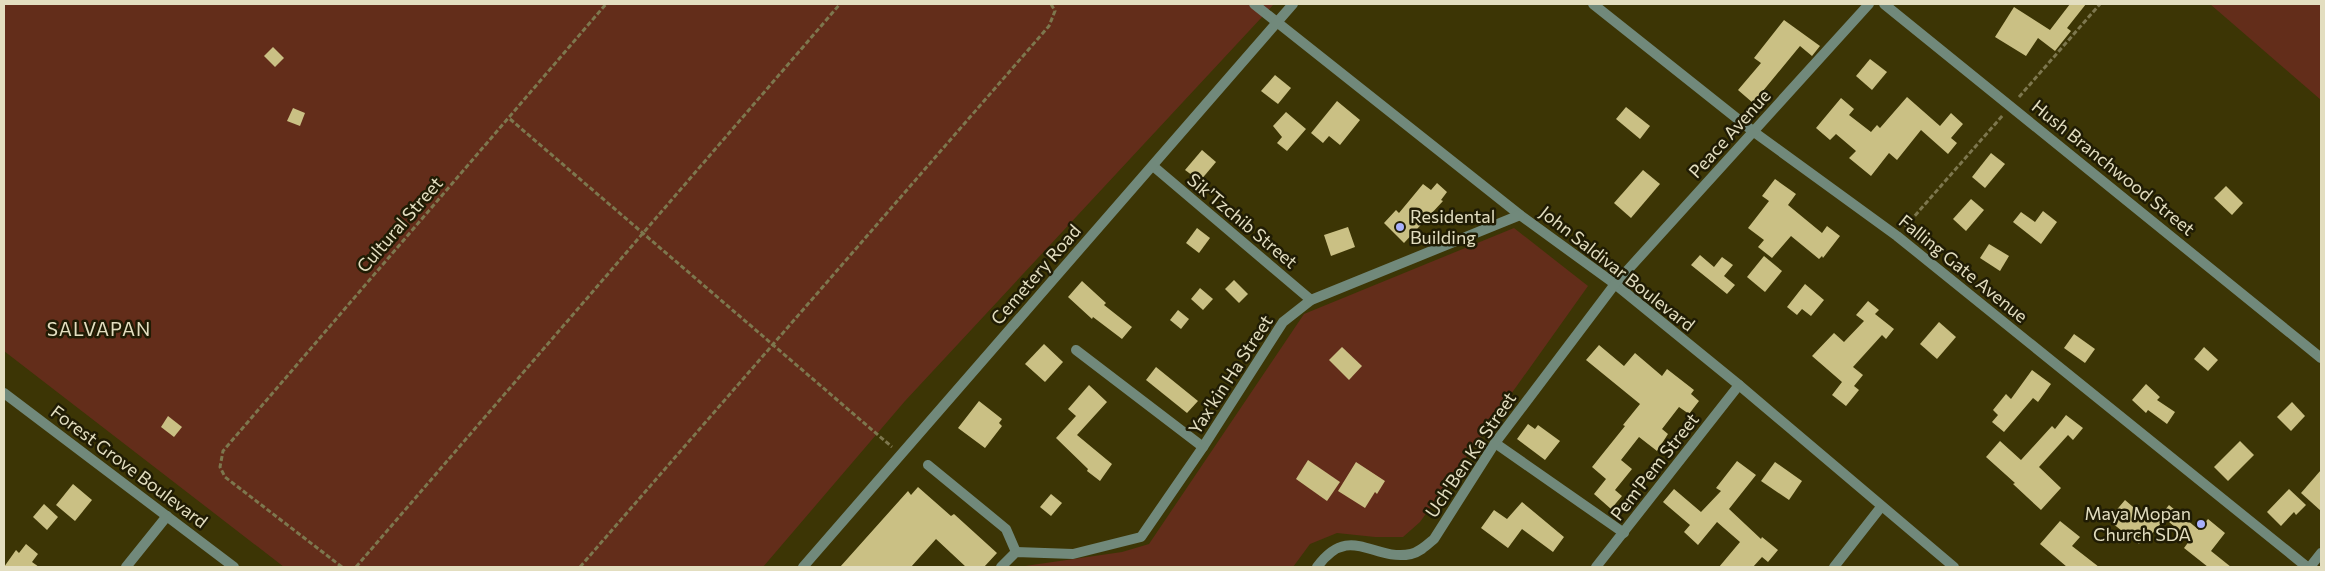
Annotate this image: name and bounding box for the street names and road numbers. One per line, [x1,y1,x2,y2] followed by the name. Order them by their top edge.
[1684,84,1775,182] street label: Peace Avenue
[2028,95,2200,240] street label: Hush Branchwood Street
[1183,168,1302,273] street label: Sik'Tzchib Street
[352,172,447,277] street label: Cultural Street
[1536,201,1700,336] street label: John Saldivar Boulevard
[1895,209,2033,327] street label: Falling Gate Avenue
[986,220,1085,329] street label: Cemetery Road
[1183,311,1277,438] street label: Yax'kin Ha Street
[1420,387,1520,521] street label: Uch'Ben Ka Street
[47,400,212,532] street label: Forest Grove Boulevard
[1605,408,1703,525] street label: Pem'Pem Street

